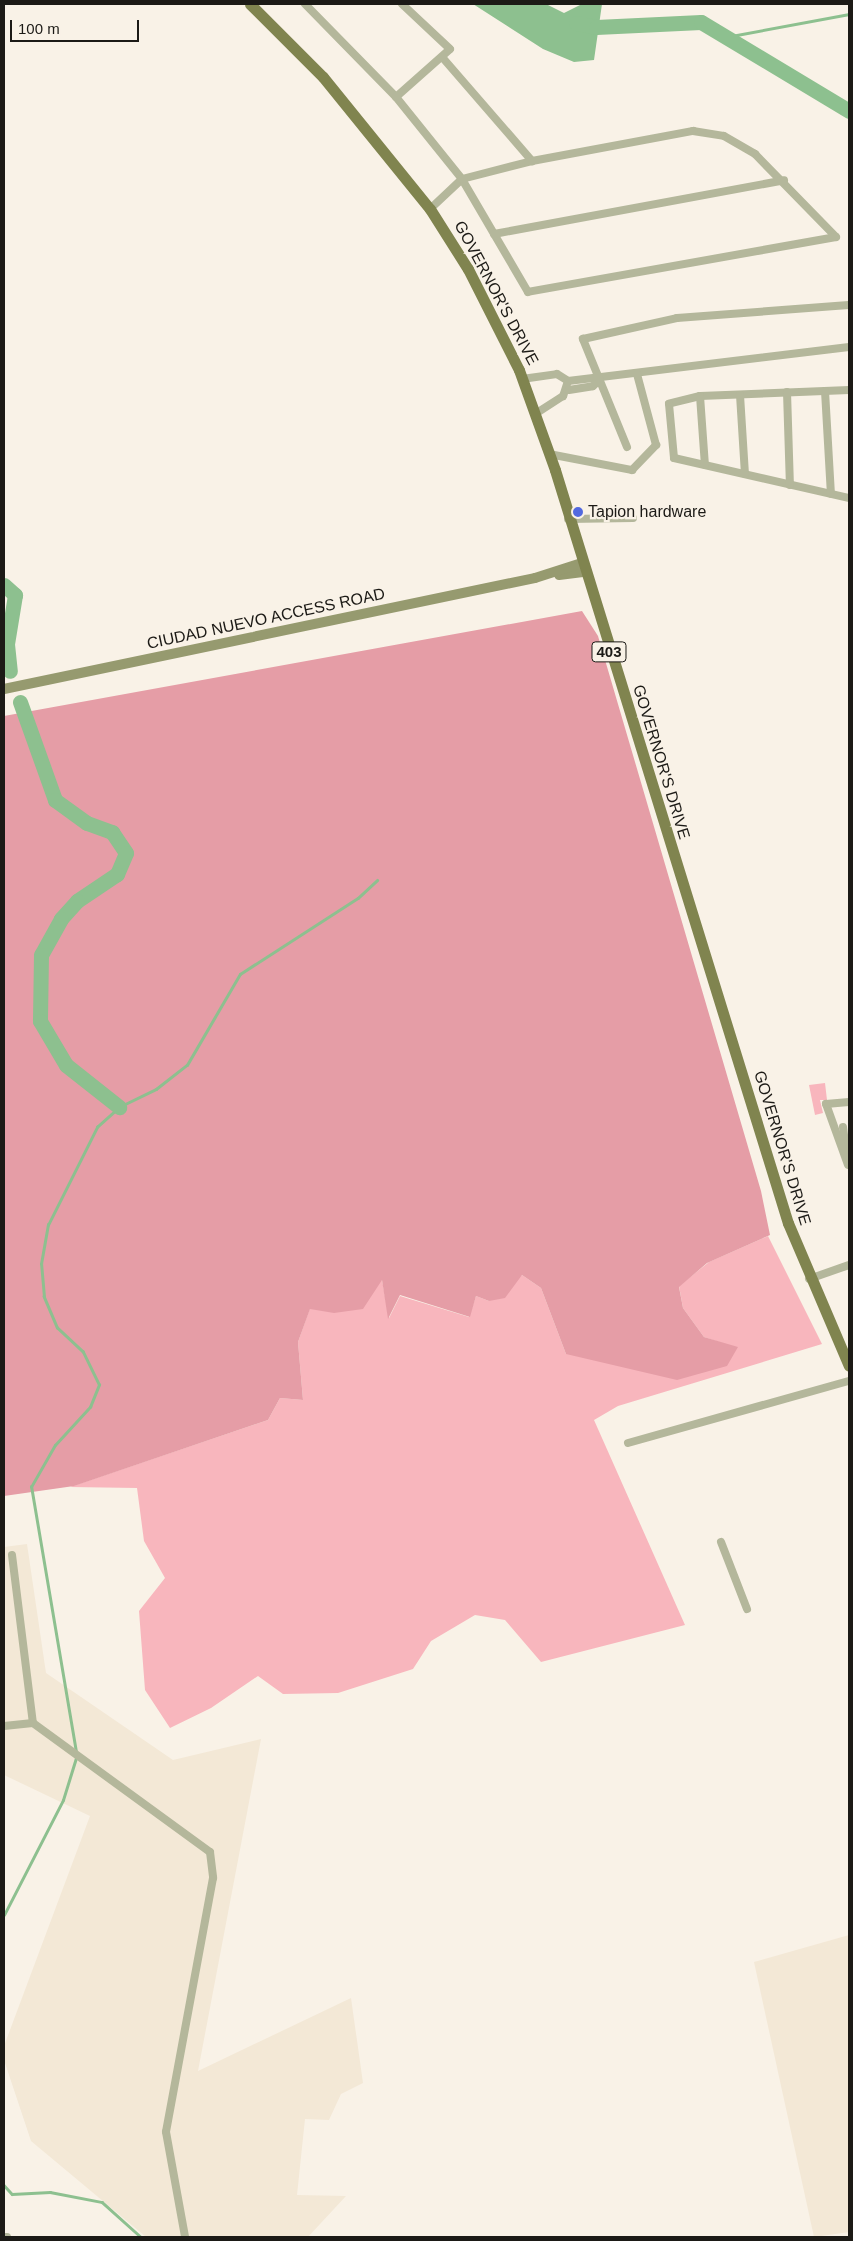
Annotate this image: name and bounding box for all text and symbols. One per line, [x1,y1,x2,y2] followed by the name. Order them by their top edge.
[12,10,141,42] scale bar
[18,20,60,37] text: 100 m
[450,218,542,368] street label: GOVERNOR'S DRIVE
[588,502,706,522] place label: Tapion hardware
[572,506,584,518] marker: Tapion hardware
[145,584,387,654] street label: CIUDAD NUEVO ACCESS ROAD
[590,640,628,664] road number: 403
[628,682,694,842] street label: GOVERNOR'S DRIVE
[749,1068,815,1228] street label: GOVERNOR'S DRIVE

